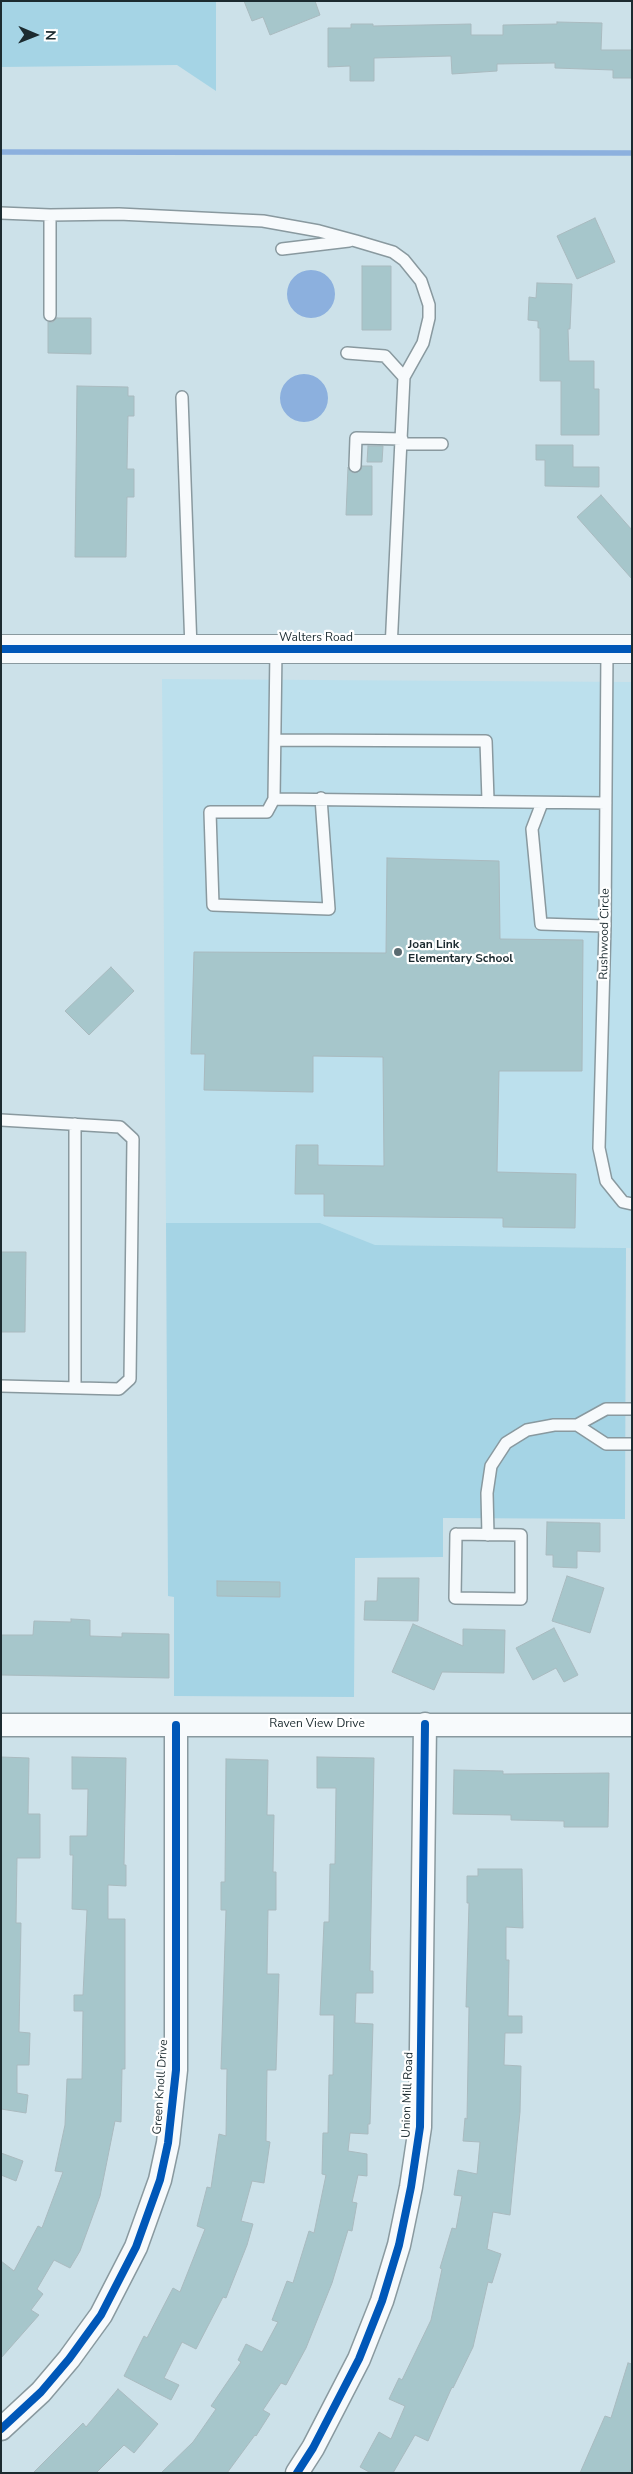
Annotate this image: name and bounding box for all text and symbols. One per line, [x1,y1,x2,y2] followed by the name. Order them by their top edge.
[10,10,60,60] north arrow
[41,30,60,41] text: N
[279,631,353,645] street label: Walters Road
[597,888,613,980] street label: Rushwood Circle
[408,938,513,966] place label: Joan Link Elementary School
[392,946,404,958] marker: Joan Link Elementary School
[269,1717,365,1731] street label: Raven View Drive
[150,2039,172,2135] street label: Green Knoll Drive
[399,2052,417,2138] street label: Union Mill Road

